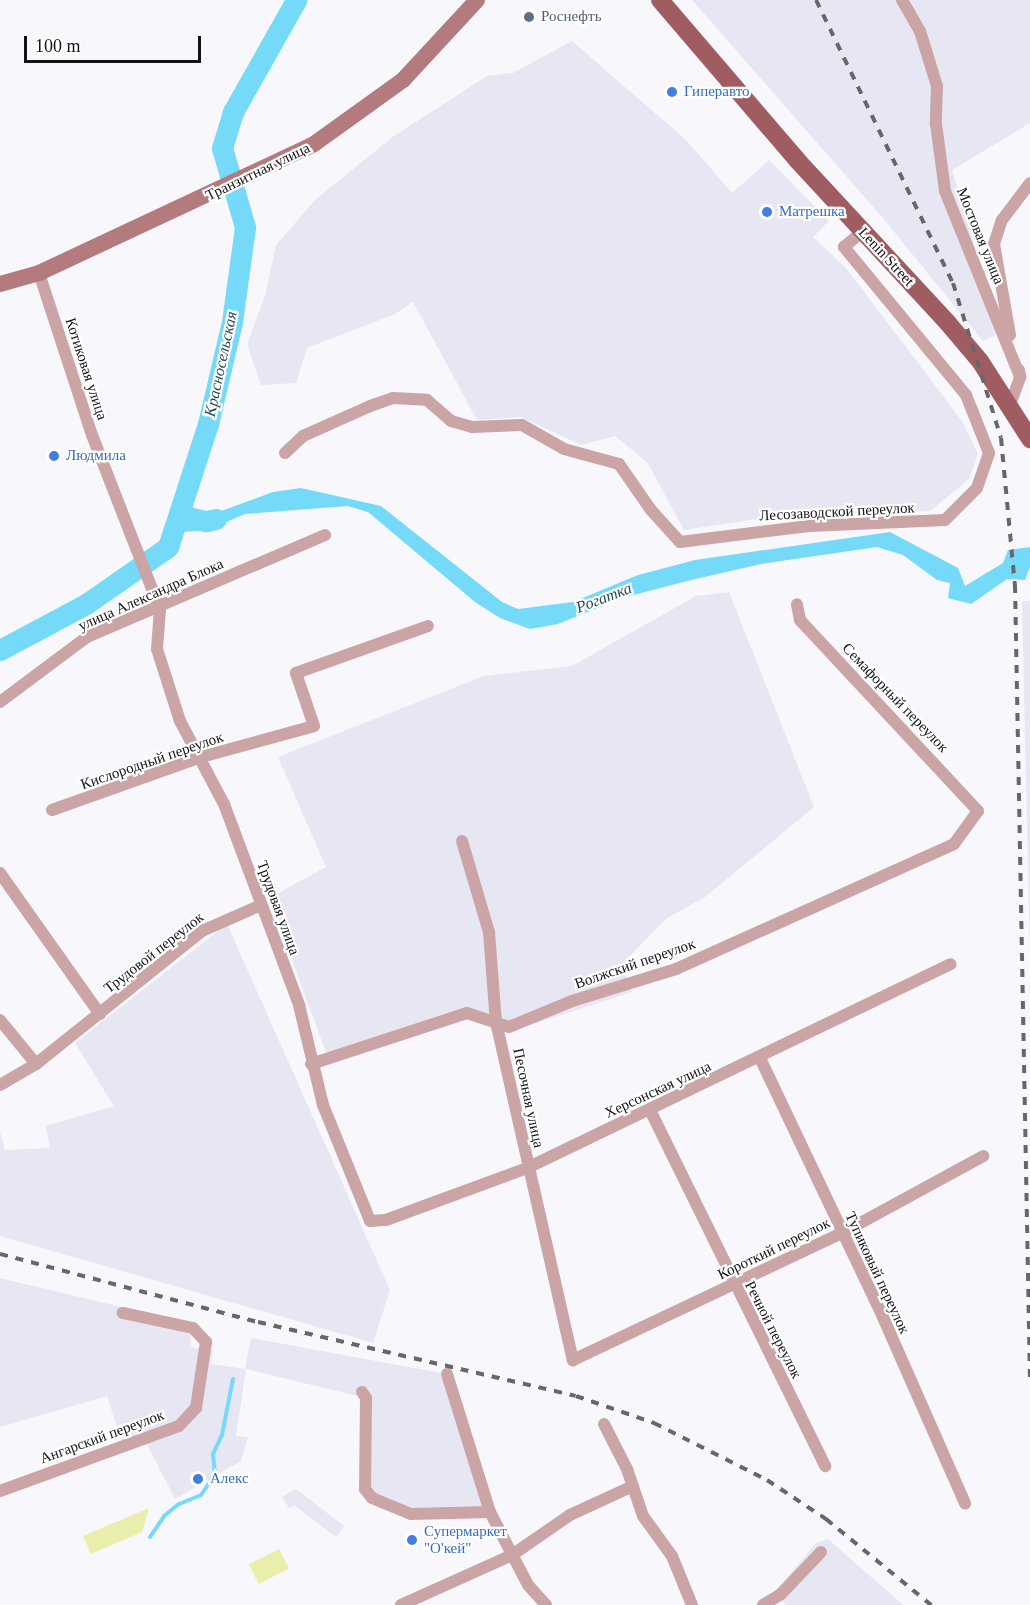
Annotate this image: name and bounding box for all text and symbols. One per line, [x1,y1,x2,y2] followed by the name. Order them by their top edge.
[541,8,601,26] place label: Роснефть
[522,10,536,24] marker: Роснефть
[27,24,204,62] scale bar
[35,36,81,56] text: 100 m
[684,83,750,101] place label: Гиперавто
[665,85,679,99] marker: Гиперавто
[203,139,313,205] street label: Транзитная улица
[952,185,1008,287] street label: Мостовая улица
[779,203,845,221] place label: Матрешка
[760,205,774,219] marker: Матрешка
[854,224,918,290] street label: Lenin Street
[200,310,242,418] water label: Красносельская
[61,316,111,422] street label: Котиковая улица
[66,447,126,465] place label: Людмила
[47,449,61,463] marker: Людмила
[759,499,915,525] street label: Лесозаводской переулок
[76,555,226,635] street label: улица Александра Блока
[573,579,635,617] water label: Рогатка
[838,640,952,756] street label: Семафорный переулок
[78,728,226,794] street label: Кислородный переулок
[253,858,303,958] street label: Трудовая улица
[101,909,207,997] street label: Трудовой переулок
[572,935,698,993] street label: Волжский переулок
[509,1046,547,1150] street label: Песочная улица
[602,1057,714,1123] street label: Херсонская улица
[841,1209,913,1337] street label: Тупиковый переулок
[715,1214,833,1284] street label: Короткий переулок
[741,1278,805,1382] street label: Речной переулок
[38,1406,166,1468] street label: Ангарский переулок
[210,1470,249,1488] place label: Алекс
[191,1472,205,1486] marker: Алекс
[424,1522,507,1557] place label: Супермаркет "О'кей"
[405,1533,419,1547] marker: Супермаркет "О'кей"

